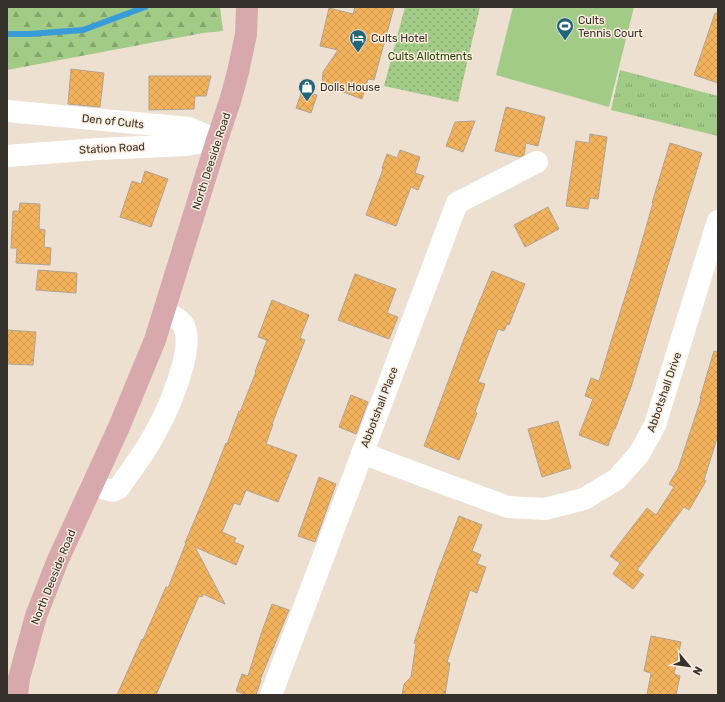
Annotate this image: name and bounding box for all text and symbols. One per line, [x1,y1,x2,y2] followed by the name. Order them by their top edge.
[578,14,643,40] place label: Cults Tennis Court
[555,16,575,41] sports icon: Cults Tennis Court
[348,28,368,53] hotel icon: Cults Hotel
[371,32,427,45] place label: Cults Hotel
[388,50,473,63] park label: Cults Allotments
[297,77,317,102] shop icon: Dolls House
[320,81,380,94] place label: Dolls House
[190,111,233,211] street label: North Deeside Road
[81,112,145,131] street label: Den of Cults
[79,140,145,157] street label: Station Road
[645,350,684,434] street label: Abbotshall Drive
[358,365,401,449] street label: Abbotshall Place
[28,528,78,627] street label: North Deeside Road
[669,646,709,686] north arrow
[690,664,705,677] text: N

